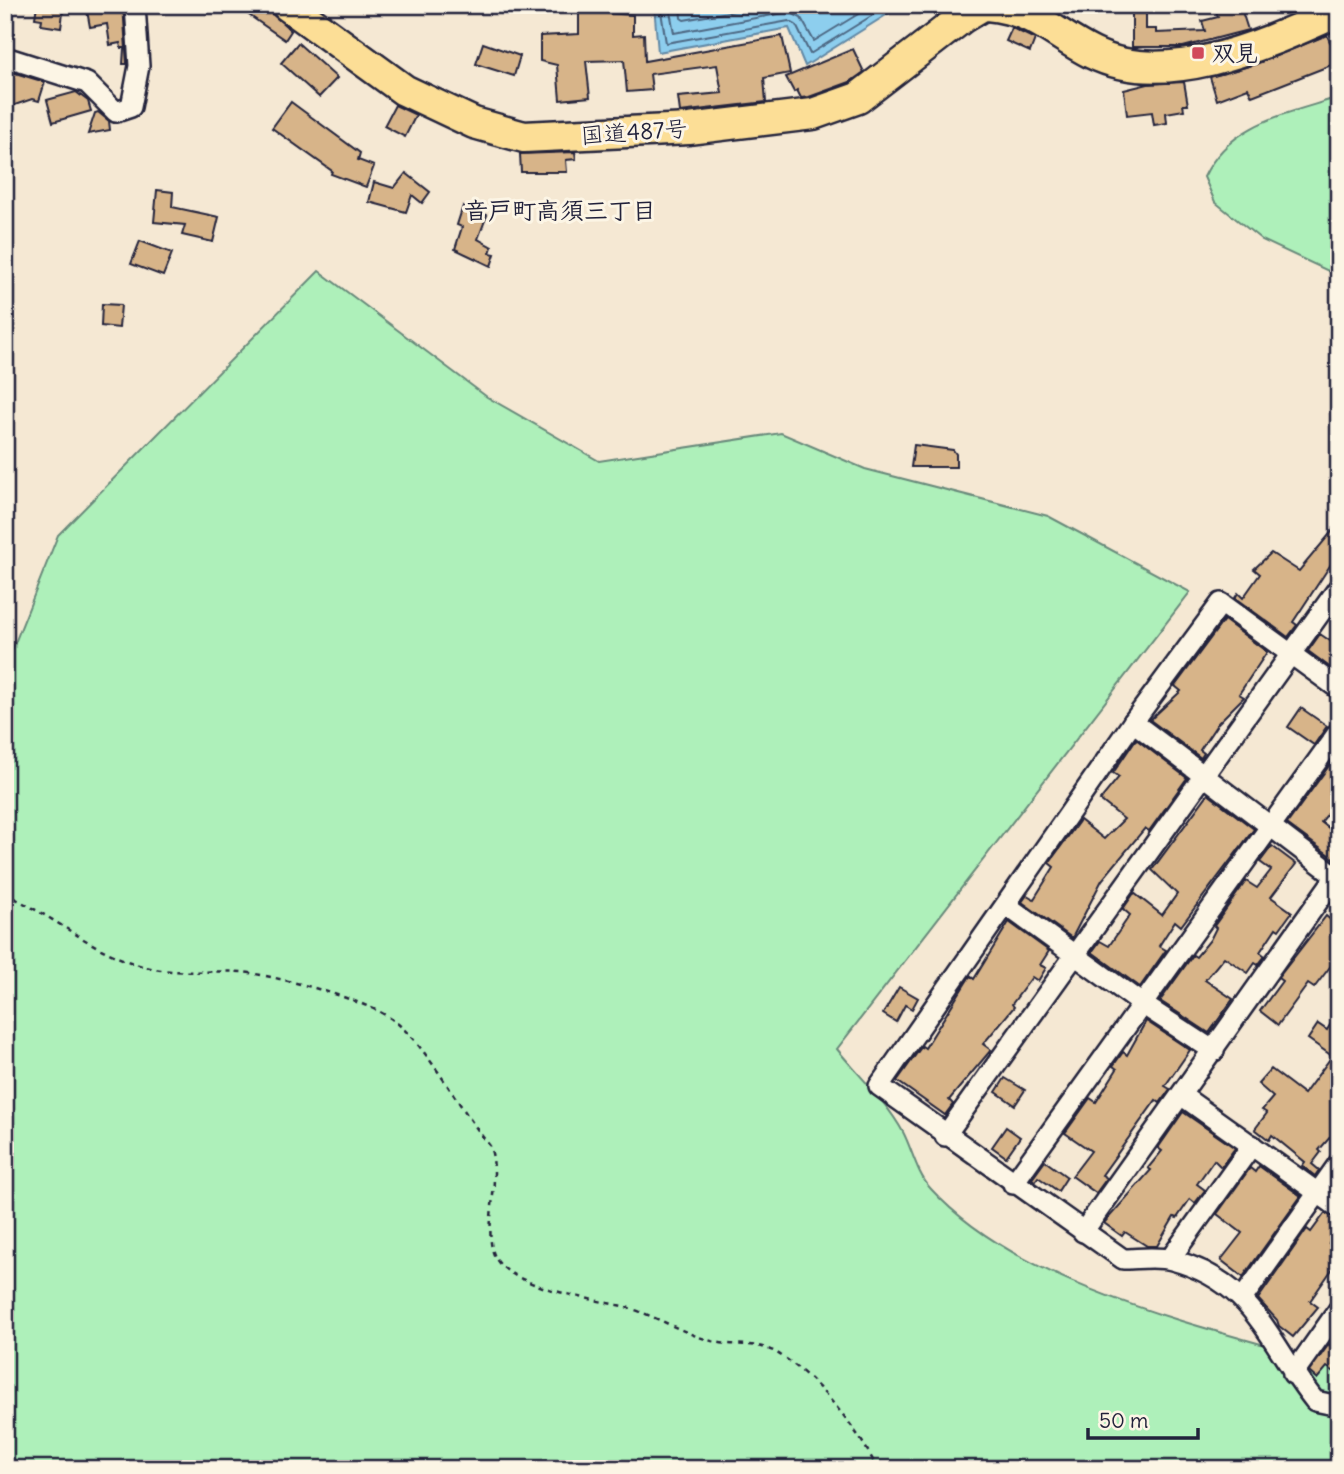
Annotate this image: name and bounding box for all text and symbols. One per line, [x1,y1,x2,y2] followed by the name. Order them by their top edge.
[1212,38,1258,67] place label: 双見
[1190,45,1206,61] marker: 双見
[580,113,688,150] street label: 国道487号
[464,195,656,225] district label: 音戸町高須三丁目
[1088,1397,1199,1441] scale bar
[1099,1407,1148,1434] text: 50 m

